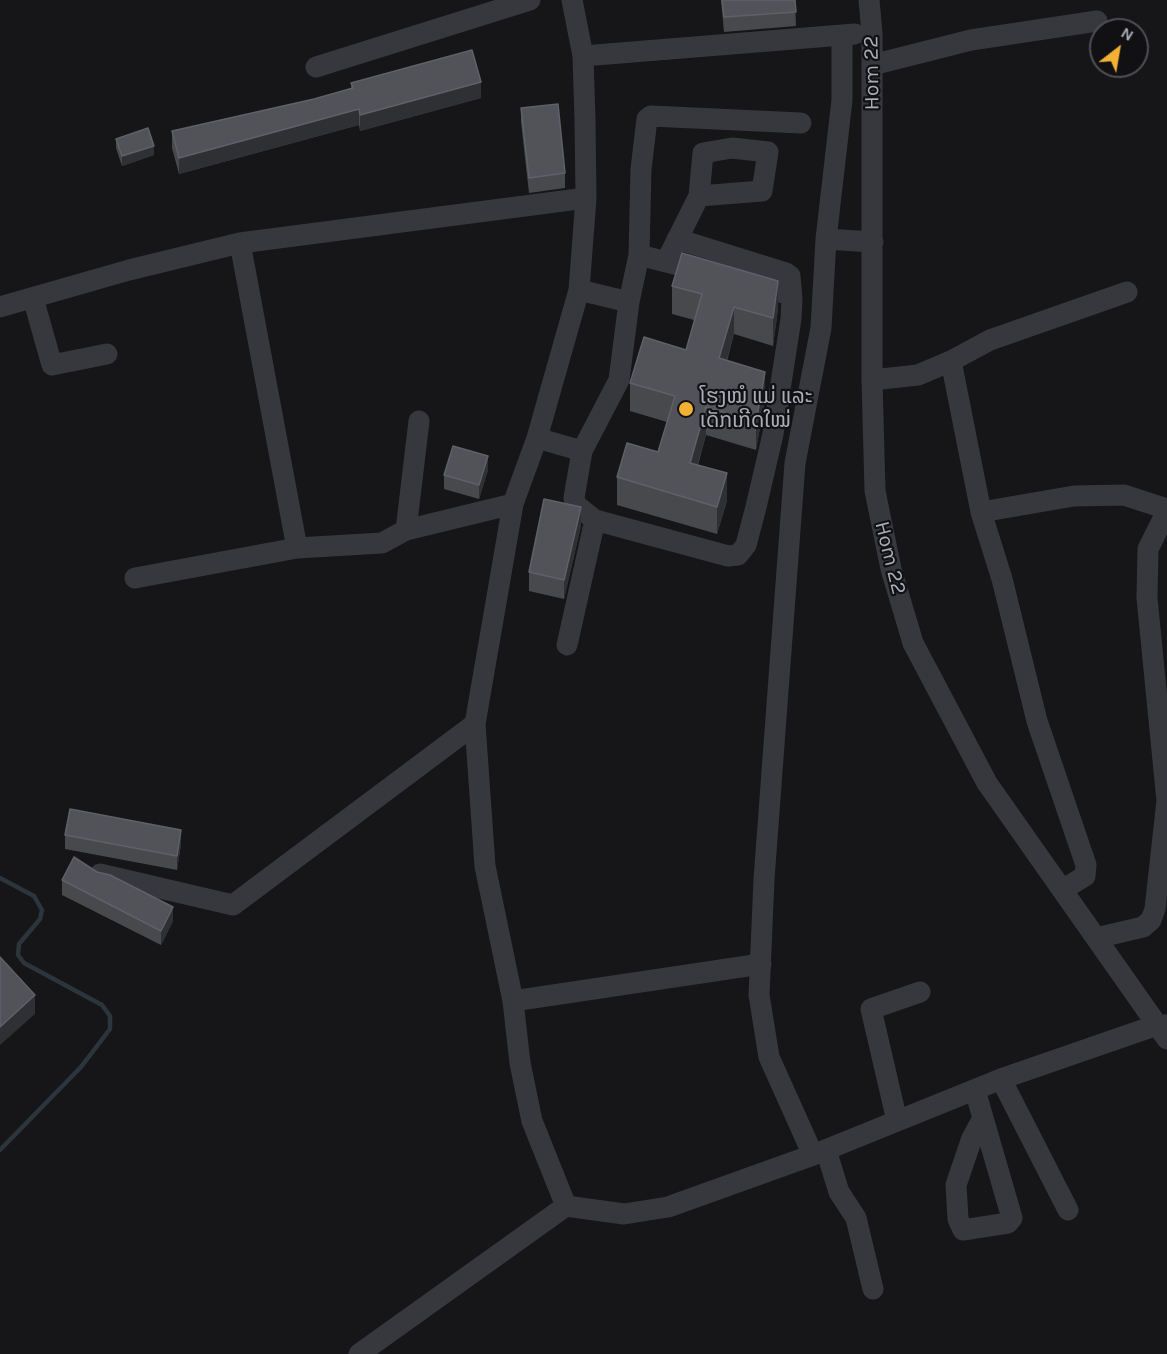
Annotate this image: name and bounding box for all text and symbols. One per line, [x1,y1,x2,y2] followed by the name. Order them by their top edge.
[1089,18,1149,78] north arrow
[1118,23,1137,45] text: N
[859,36,885,110] street label: Hom 22
[700,384,813,434] place label: ໂຮງໝໍ ແມ່ ແລະ ເດັກເກີດໃໝ່
[677,400,695,418] marker: ໂຮງໝໍ ແມ່ ແລະ ເດັກເກີດໃໝ່
[869,519,911,597] street label: Hom 22

